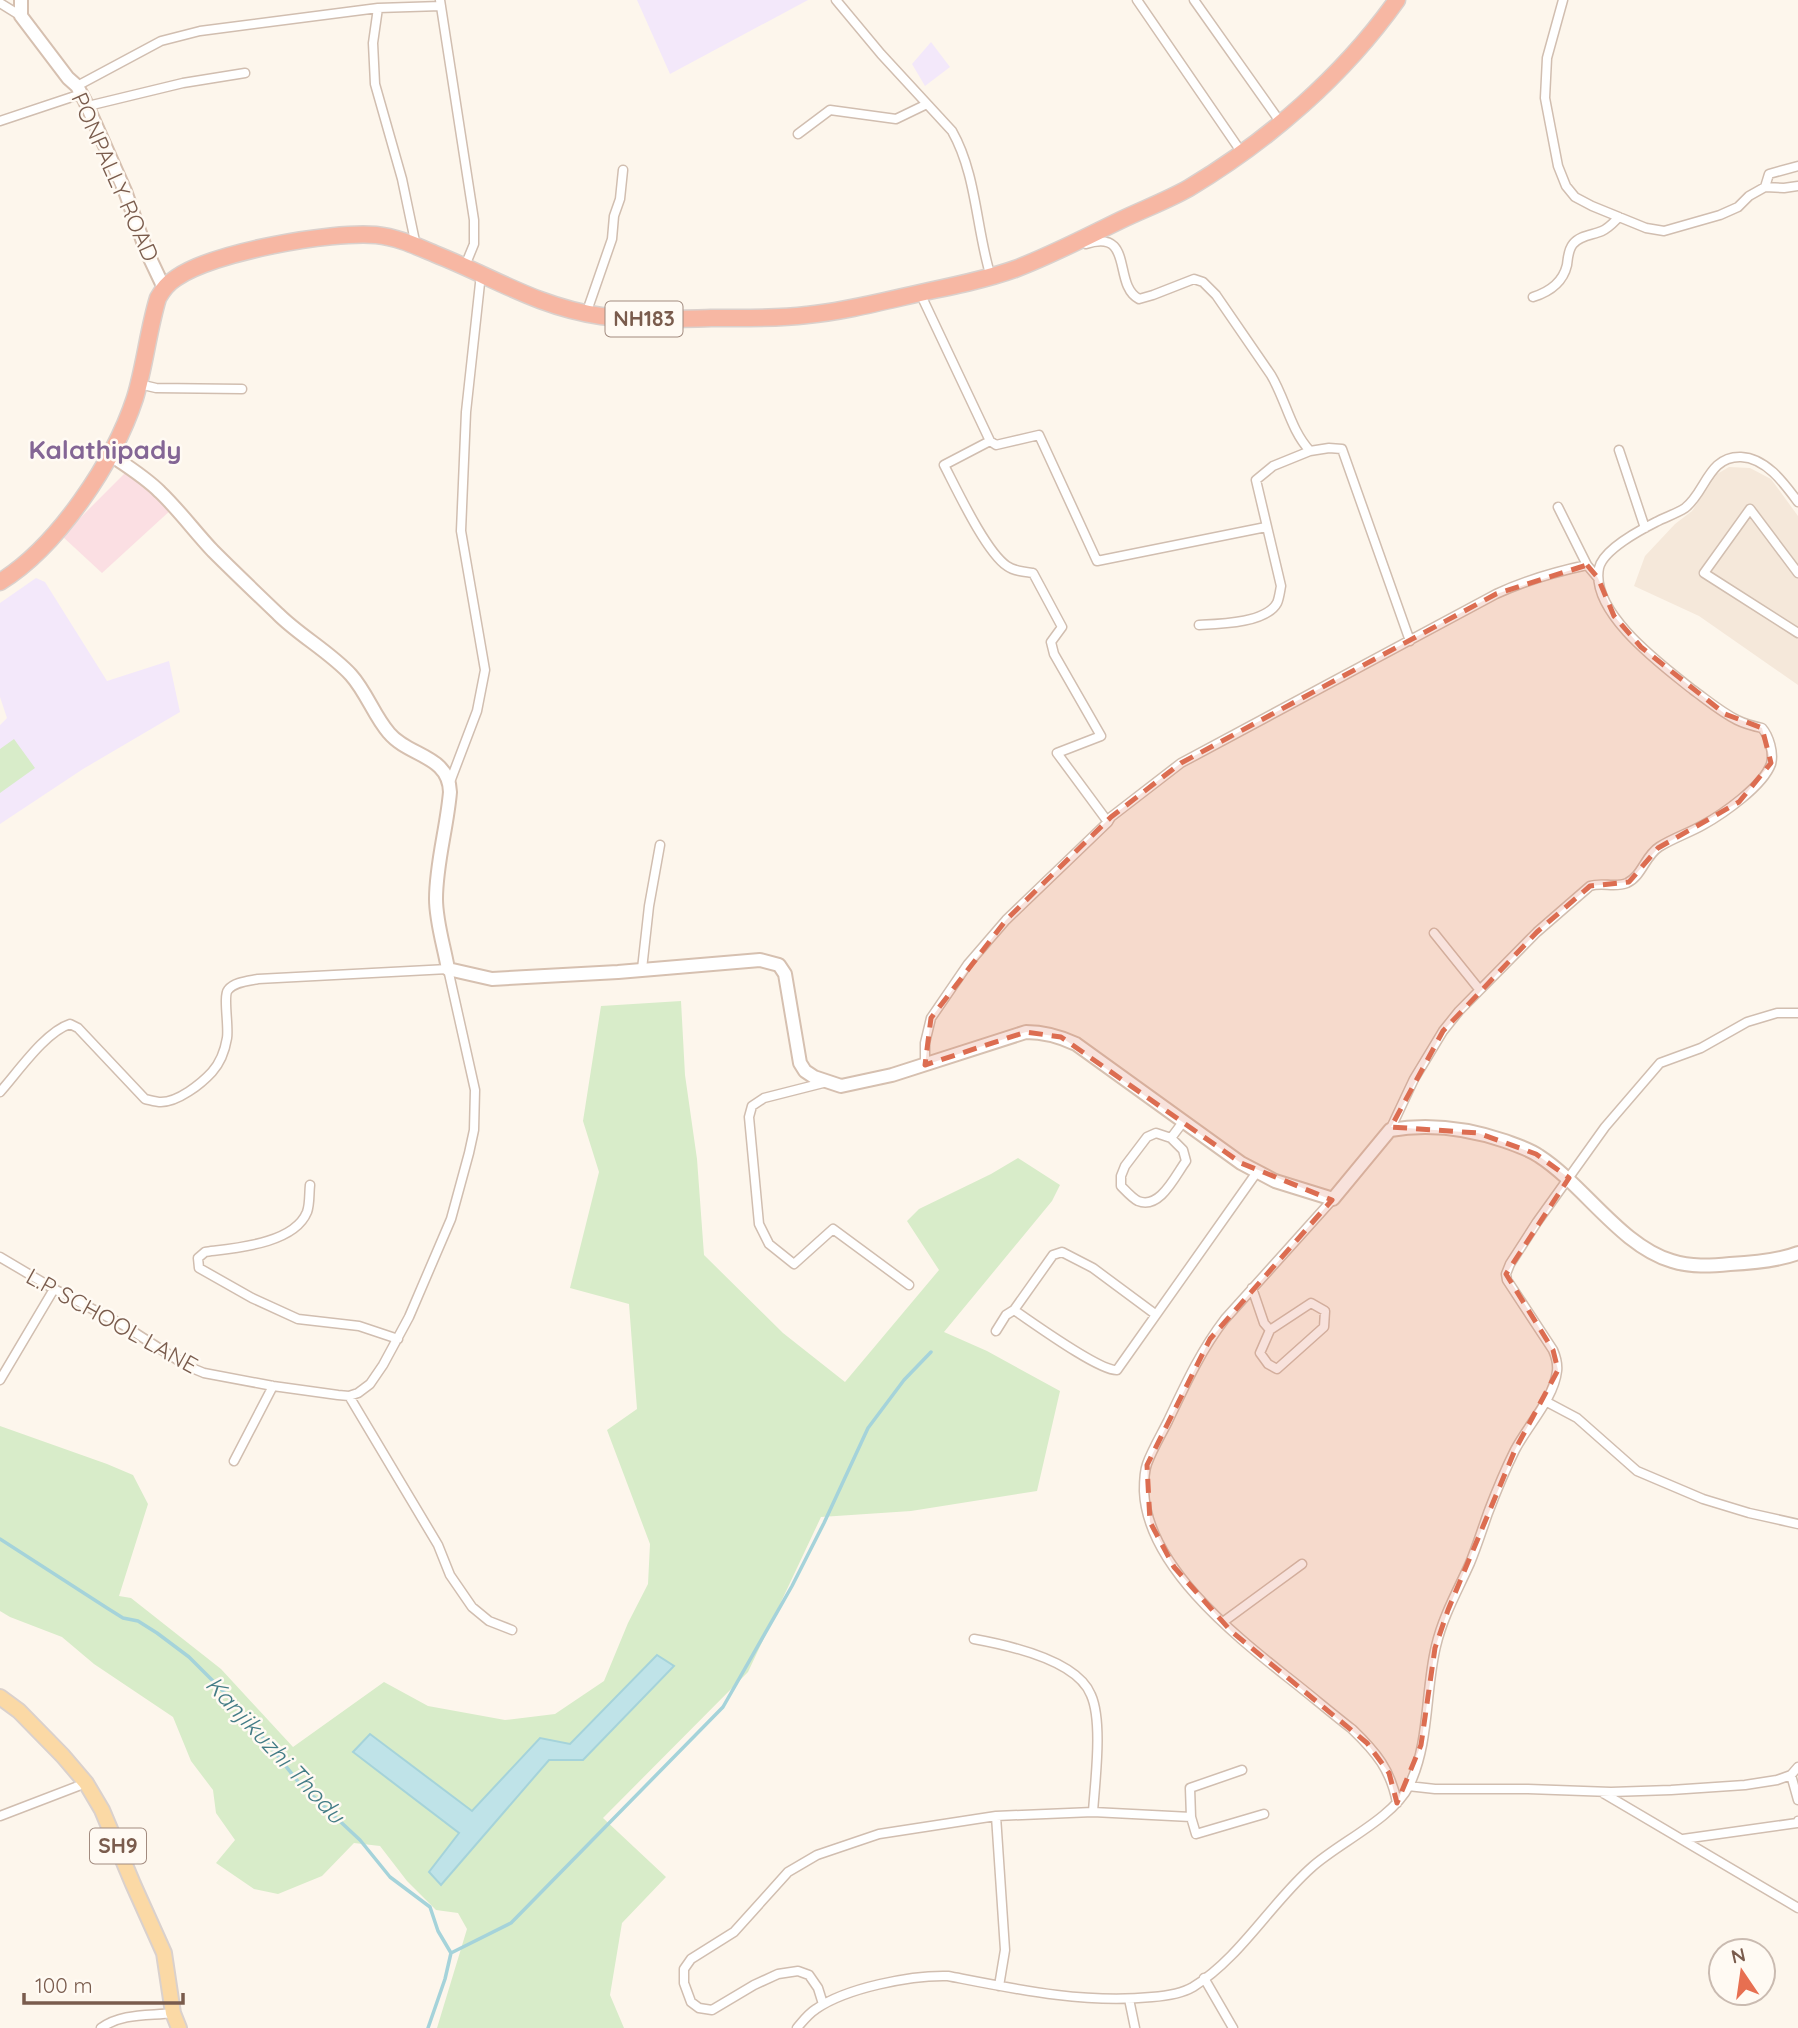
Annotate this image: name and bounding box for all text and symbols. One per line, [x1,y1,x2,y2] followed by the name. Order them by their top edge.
[65,88,166,266] street label: PONPALLY ROAD
[606,302,682,336] road number: NH183
[29,433,181,466] district label: Kalathipady
[21,1261,203,1380] street label: L.P SCHOOL LANE
[200,1669,353,1830] water label: Kanjikuzhi Thodu
[90,1828,146,1864] road number: SH9
[1707,1937,1777,2007] north arrow
[1729,1942,1748,1969] text: N
[24,1962,184,2006] scale bar
[35,1972,93,1998] text: 100 m

